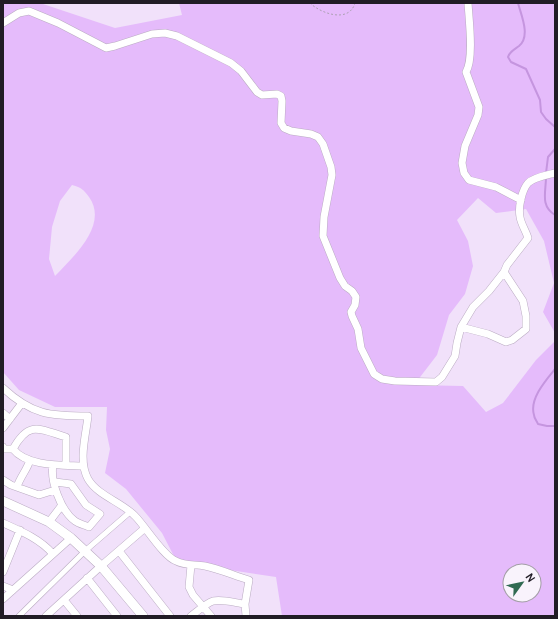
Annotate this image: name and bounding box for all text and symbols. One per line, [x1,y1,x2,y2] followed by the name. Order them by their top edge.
[502,563,542,603] north arrow
[522,570,538,585] text: N

